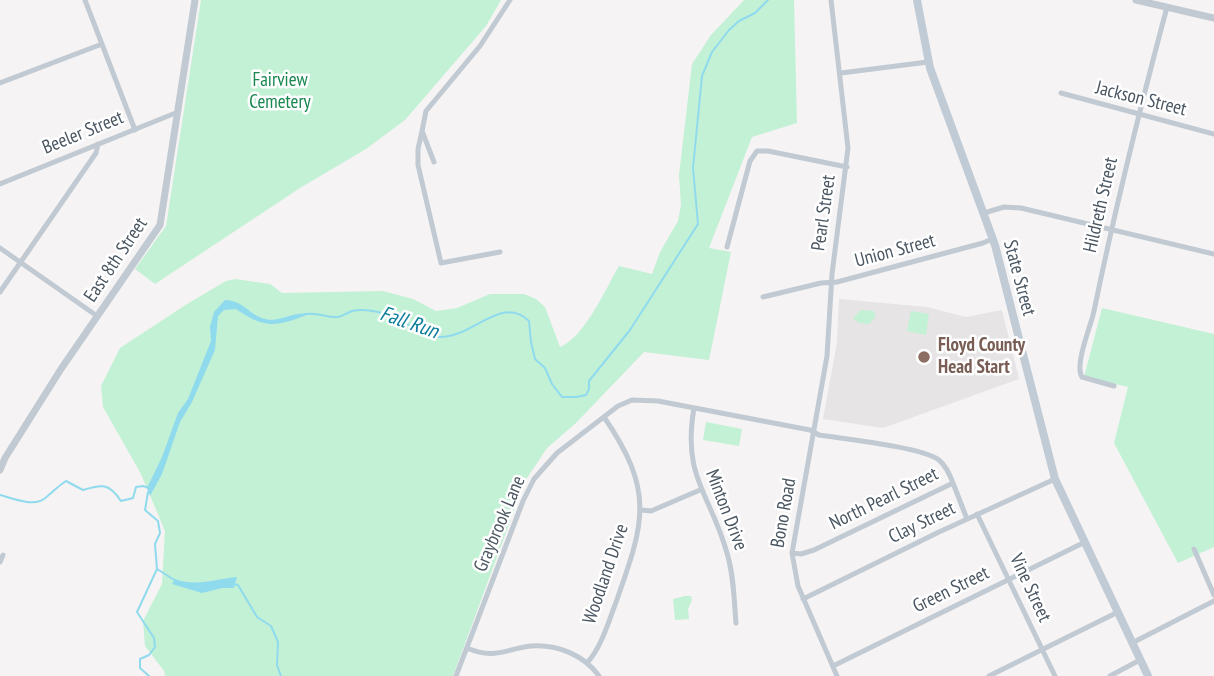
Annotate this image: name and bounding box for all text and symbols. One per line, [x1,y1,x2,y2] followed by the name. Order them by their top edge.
[249,70,311,114] park label: Fairview Cemetery
[1093,77,1189,121] street label: Jackson Street
[39,106,127,160] street label: Beeler Street
[1079,155,1123,255] street label: Hildreth Street
[807,174,841,252] street label: Pearl Street
[79,213,153,307] street label: East 8th Street
[852,229,938,273] street label: Union Street
[998,238,1040,318] street label: State Street
[377,301,441,345] water label: Fall Run
[938,335,1025,379] place label: Floyd County Head Start
[916,349,932,365] marker: Floyd County Head Start
[826,463,942,535] street label: North Pearl Street
[700,466,752,554] street label: Minton Drive
[470,473,530,575] street label: Graybrook Lane
[767,476,801,550] street label: Bono Road
[885,497,959,549] street label: Clay Street
[578,521,634,627] street label: Woodland Drive
[1004,550,1056,626] street label: Vine Street
[909,562,993,618] street label: Green Street

